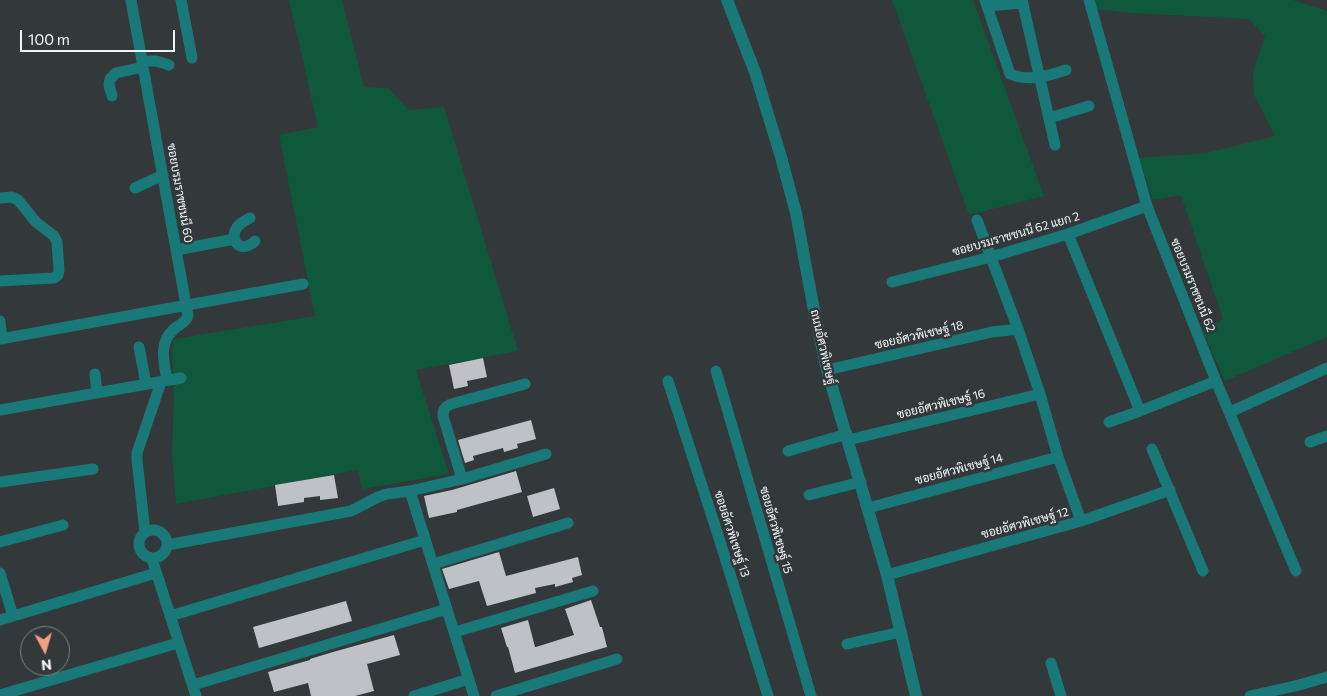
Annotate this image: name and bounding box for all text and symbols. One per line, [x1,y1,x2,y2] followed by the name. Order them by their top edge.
[22,20,178,52] scale bar
[28,30,70,48] text: 100 m
[164,142,196,244] street label: ซอยบรมราชชนนี 60
[951,209,1081,259] street label: ซอยบรมราชชนนี 62 แยก 2
[1168,236,1218,334] street label: ซอยบรมราชชนนี 62
[807,308,839,386] street label: ถนนอัศวพิเชษฐ์
[873,318,965,352] street label: ซอยอัศวพิเชษฐ์ 18
[895,386,987,422] street label: ซอยอัศวพิเชษฐ์ 16
[913,450,1005,488] street label: ซอยอัศวพิเชษฐ์ 14
[757,485,795,575] street label: ซอยอัศวพิเชษฐ์ 15
[711,489,753,579] street label: ซอยอัศวพิเชษฐ์ 13
[980,504,1070,542] street label: ซอยอัศวพิเชษฐ์ 12
[20,626,70,676] north arrow
[40,656,53,674] text: N

